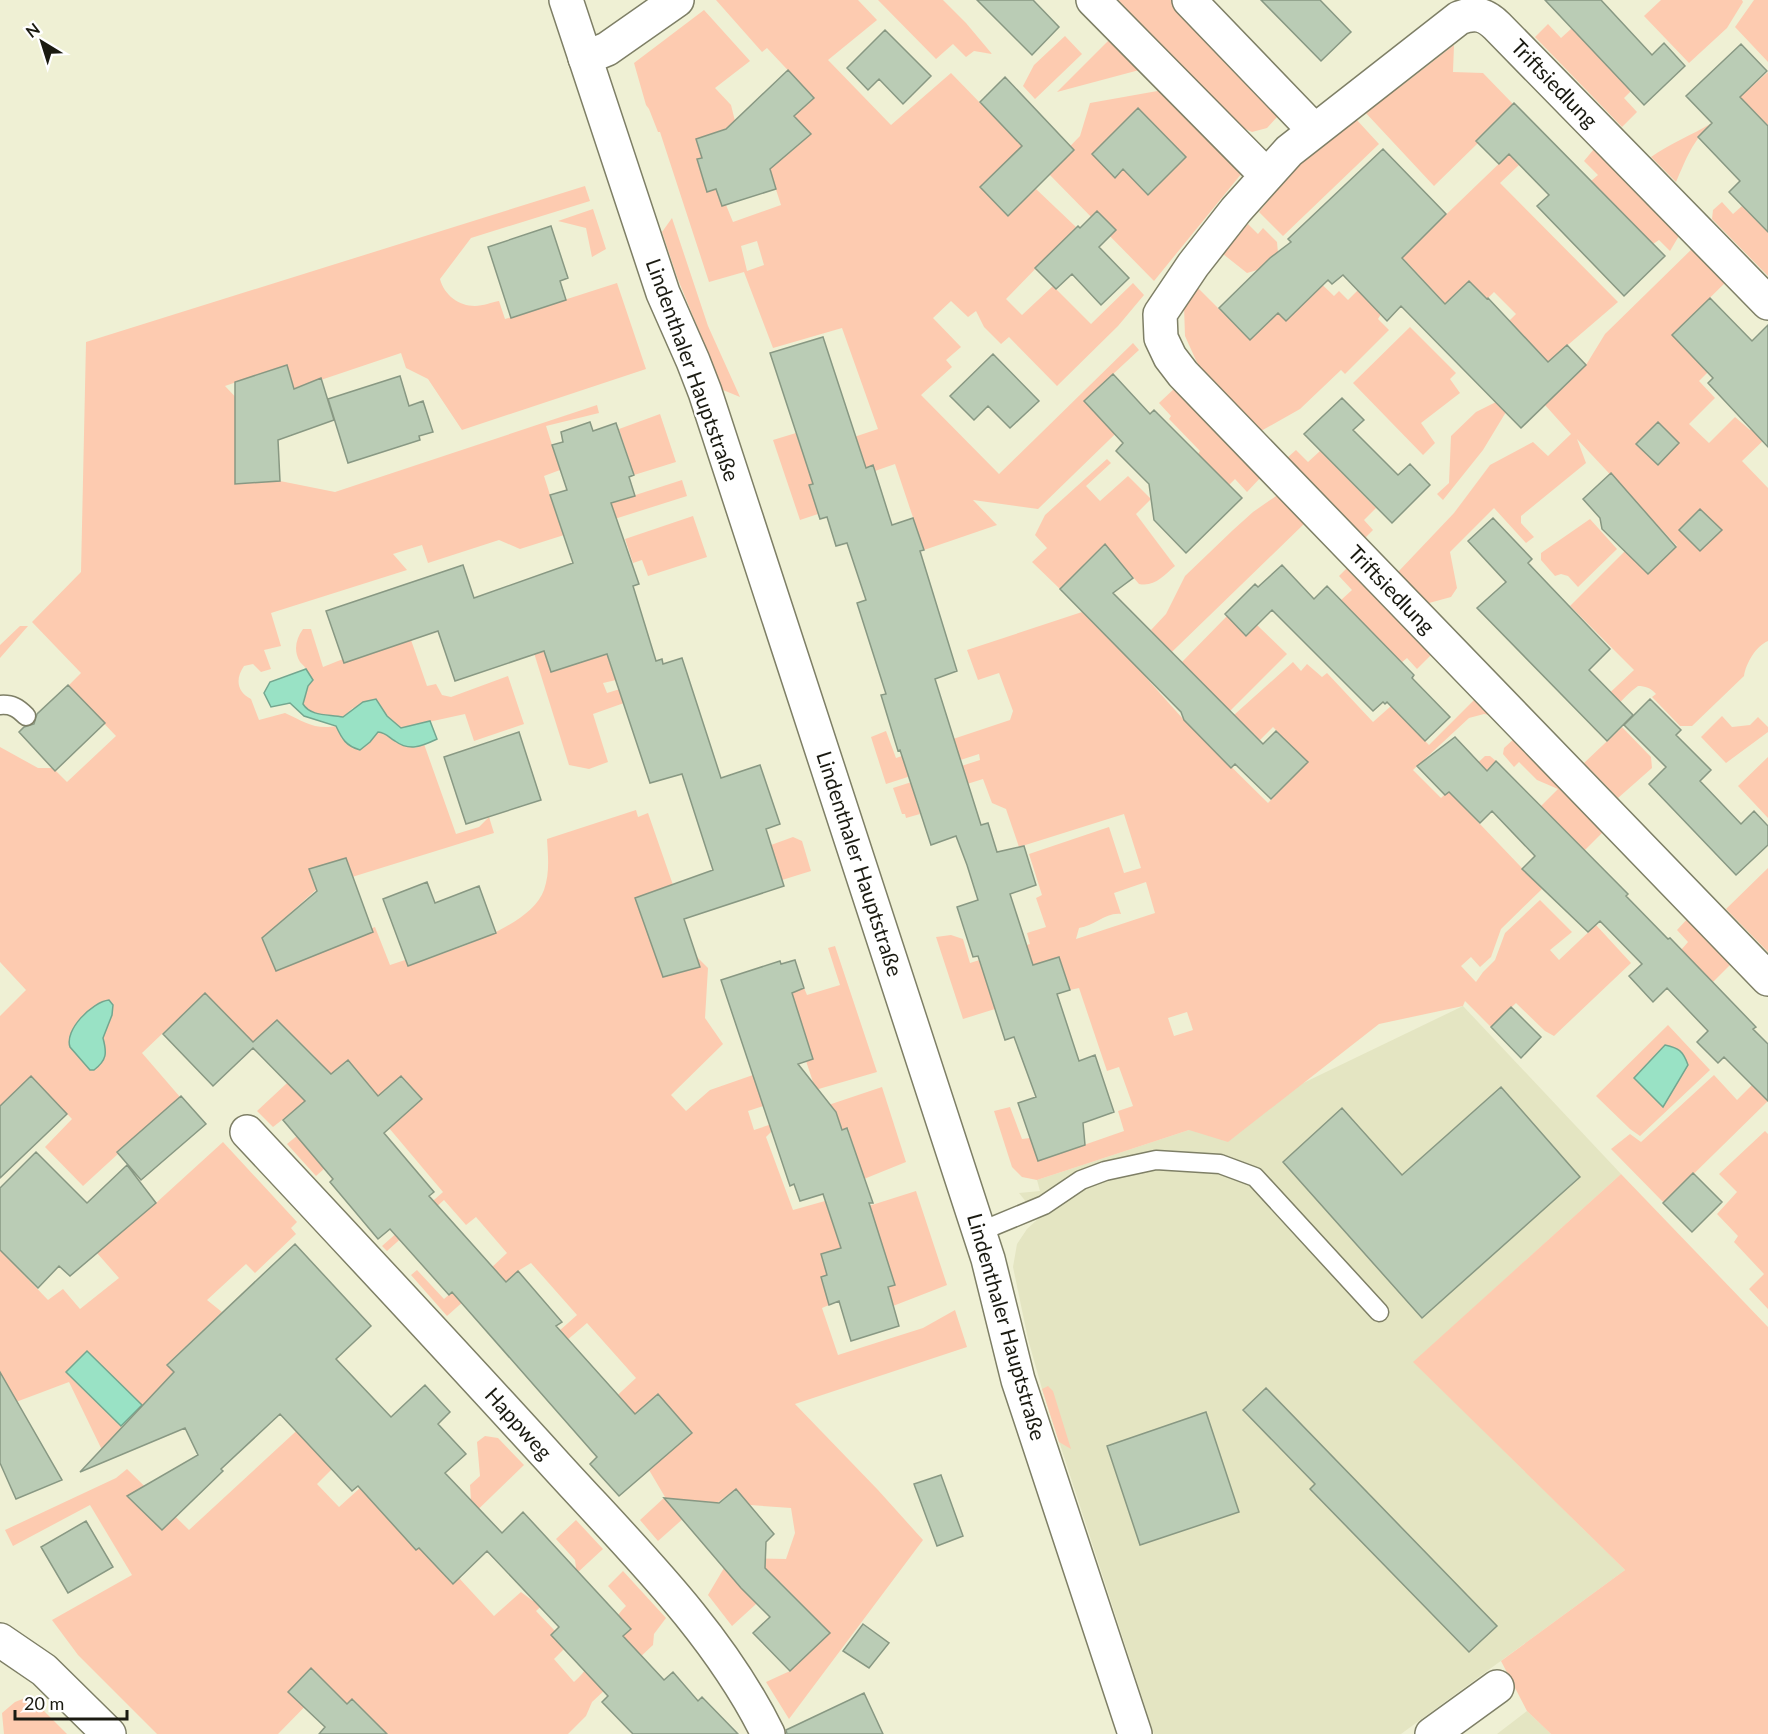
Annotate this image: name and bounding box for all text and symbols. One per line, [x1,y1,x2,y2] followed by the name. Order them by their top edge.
[12,12,72,72] north arrow
[22,19,43,41] text: N
[1507,33,1604,132] street label: Triftsiedlung
[641,255,745,484] street label: Lindenthaler Hauptstraße
[1344,539,1441,638] street label: Triftsiedlung
[812,748,909,979] street label: Lindenthaler Hauptstraße
[963,1210,1052,1443] street label: Lindenthaler Hauptstraße
[480,1382,558,1464] street label: Happweg
[15,1683,128,1721] scale bar
[24,1692,64,1714] text: 20 m

